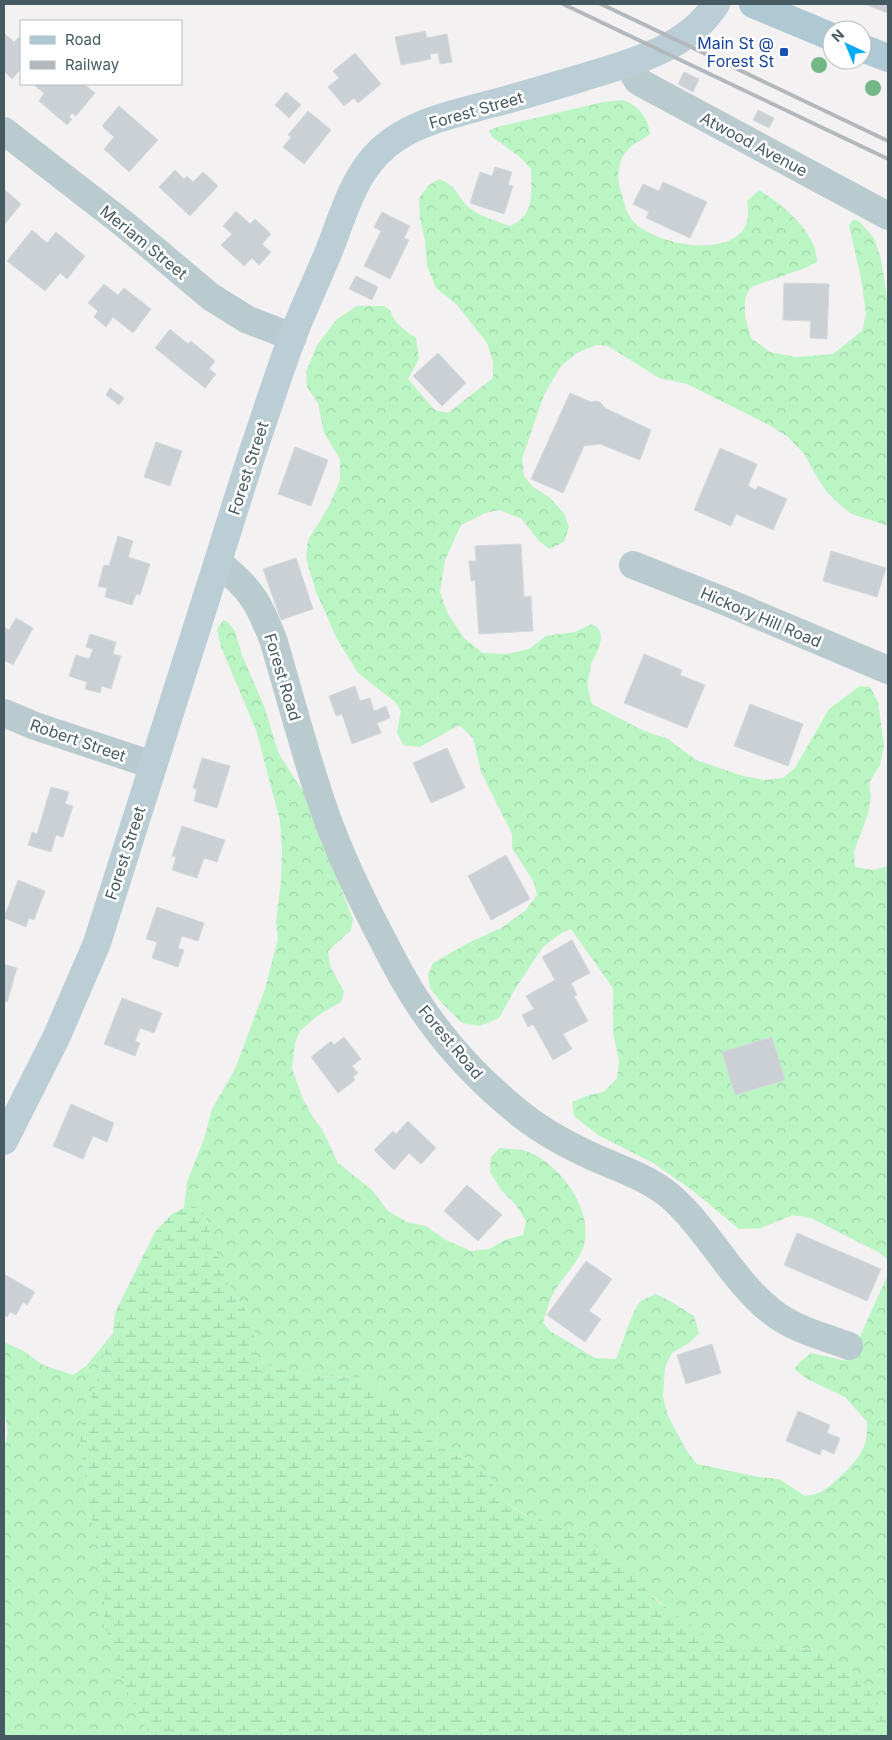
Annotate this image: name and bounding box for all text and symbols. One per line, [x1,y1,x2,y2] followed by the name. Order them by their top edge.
[20,20,182,85] legend
[822,20,872,70] north arrow
[828,25,847,45] text: N
[65,30,101,49] text: Road
[697,33,774,71] place label: Main St @ Forest St
[778,46,790,58] marker: Main St @ Forest St
[65,55,120,74] text: Railway
[427,87,525,133] street label: Forest Street
[697,107,811,181] street label: Atwood Avenue
[96,201,192,283] street label: Meriam Street
[224,419,272,517] street label: Forest Street
[698,583,824,651] street label: Hickory Hill Road
[260,631,306,723] street label: Forest Road
[27,714,129,766] street label: Robert Street
[101,804,149,902] street label: Forest Street
[414,1001,488,1083] street label: Forest Road

